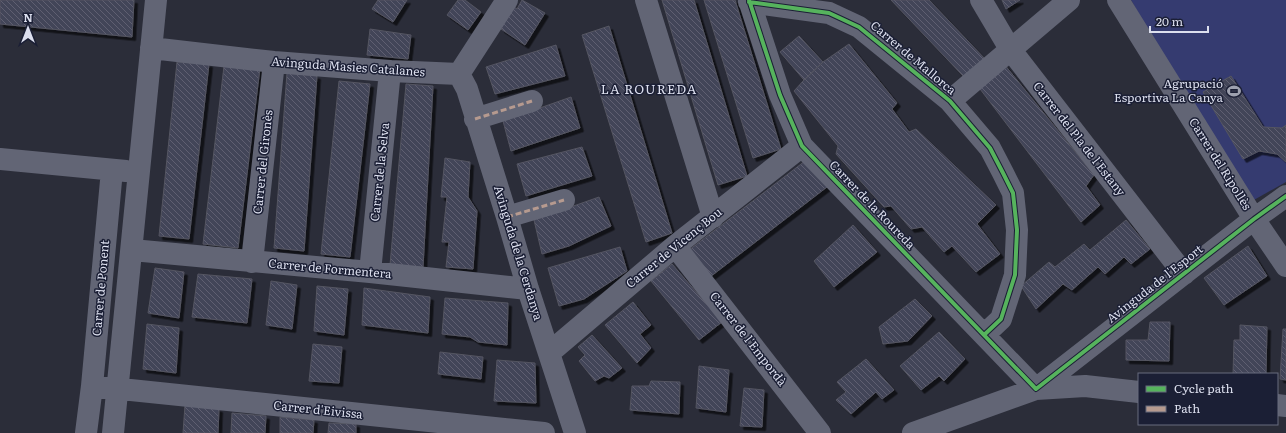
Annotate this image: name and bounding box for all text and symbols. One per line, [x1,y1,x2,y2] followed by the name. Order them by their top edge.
[8,8,48,48] north arrow
[1150,8,1208,34] scale bar
[23,9,33,25] text: N
[1156,12,1183,30] text: 20 m
[867,16,961,99] street label: Carrer de Mallorca
[271,52,426,80] street label: Avinguda Masies Catalanes
[1114,74,1224,106] place label: Agrupació Esportiva La Canya
[1029,77,1130,199] street label: Carrer del Pla de l'Estany
[601,79,697,98] district label: LA ROUREDA
[1226,83,1242,99] sports icon: Agrupació Esportiva La Canya
[248,108,276,215] street label: Carrer del Gironès
[1185,114,1257,214] street label: Carrer del Ripollès
[365,121,393,222] street label: Carrer de la Selva
[826,156,920,253] street label: Carrer de la Roureda
[490,183,548,323] street label: Avinguda de la Cerdanya
[621,202,726,292] street label: Carrer de Vicenç Bou
[87,239,113,337] street label: Carrer de Ponent
[1102,240,1206,327] street label: Avinguda de l'Esport
[268,254,393,282] street label: Carrer de Formentera
[706,287,792,390] street label: Carrer de l'Empordà
[1138,373,1278,425] legend
[1174,379,1234,397] text: Cycle path
[272,395,364,423] street label: Carrer d'Eivissa
[1174,399,1200,417] text: Path

